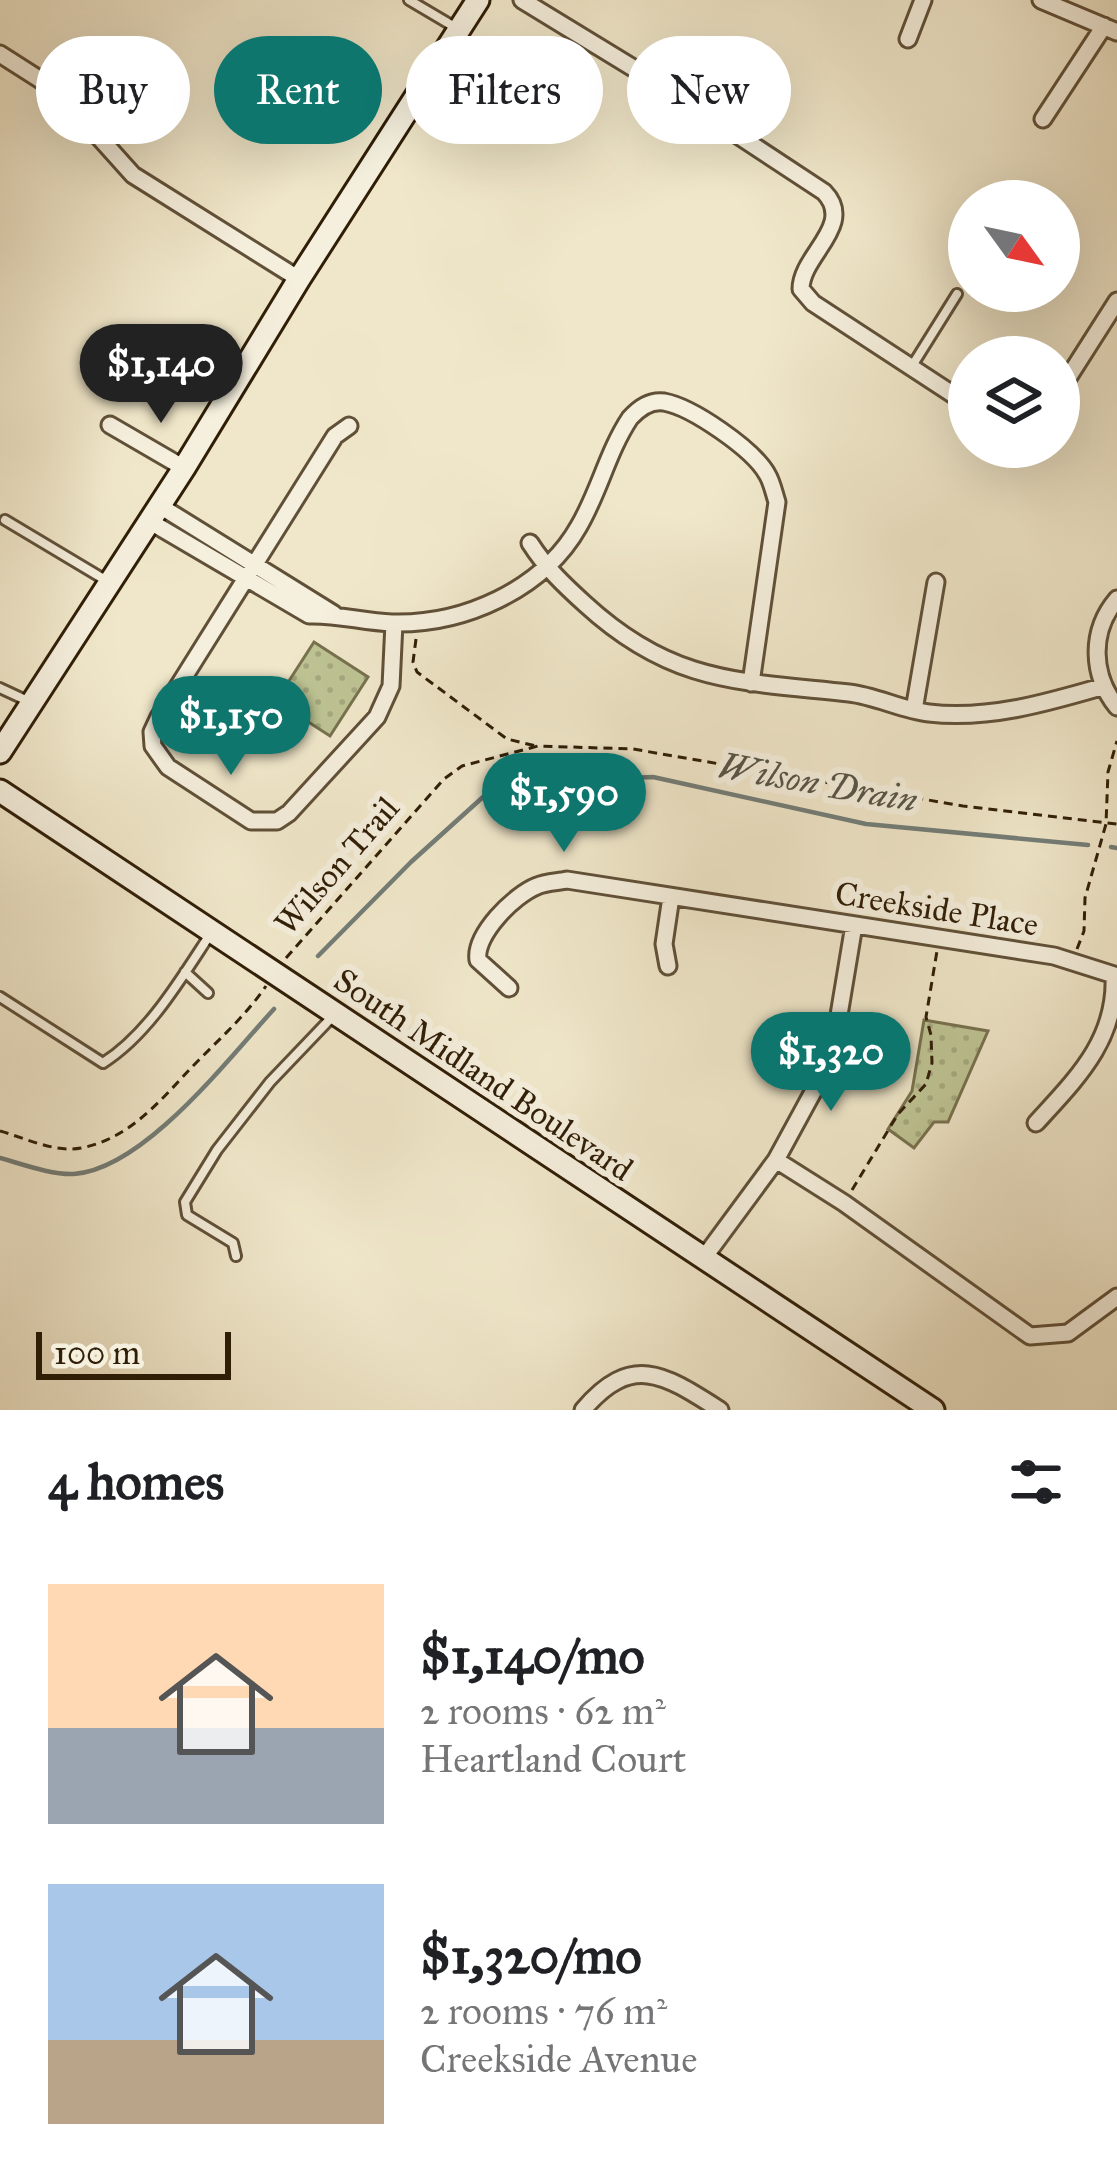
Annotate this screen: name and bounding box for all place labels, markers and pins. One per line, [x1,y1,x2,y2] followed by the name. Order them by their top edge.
[63,324,259,426] pin: $1,140
[133,676,329,778] pin: $1,150
[466,753,662,855] pin: $1,590
[733,1012,929,1114] pin: $1,320

